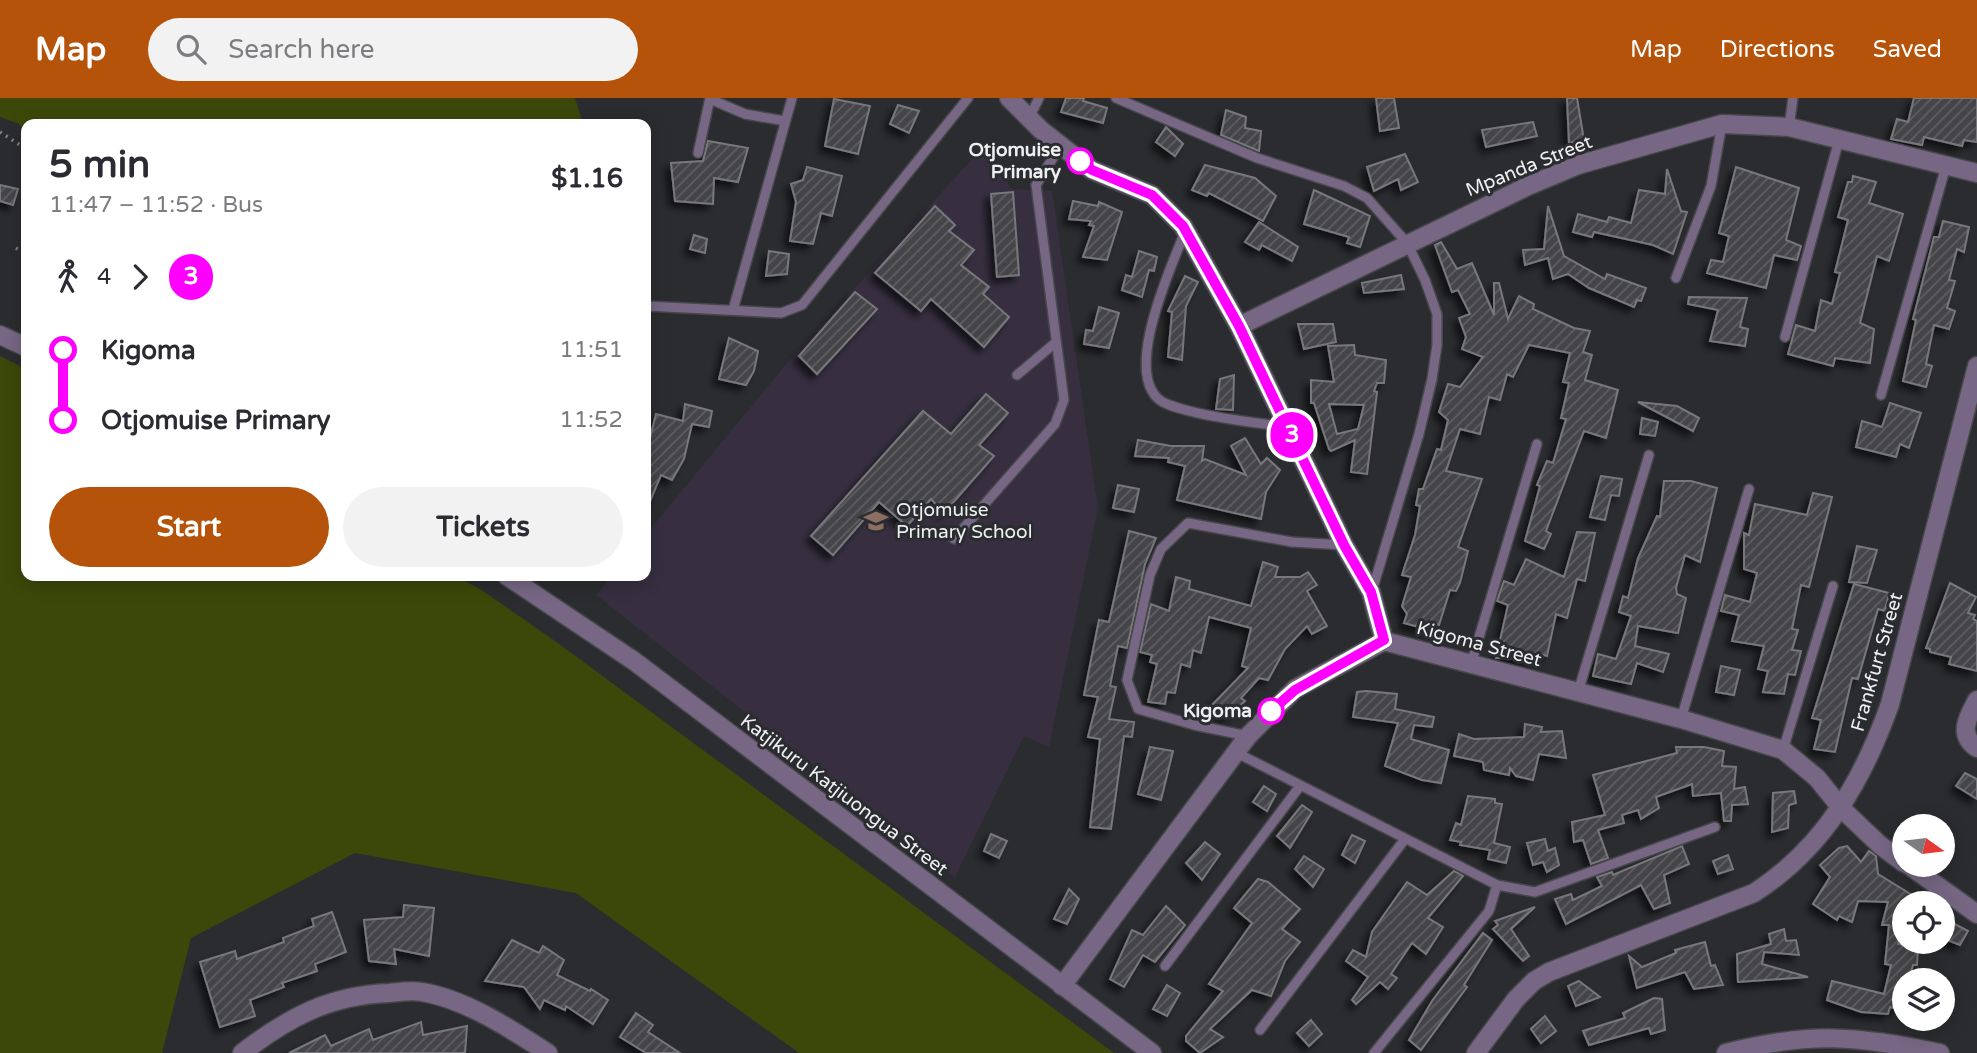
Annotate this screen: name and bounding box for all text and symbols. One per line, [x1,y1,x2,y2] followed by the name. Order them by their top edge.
[148,18,638,81] search box
[35,30,106,69] text: Map
[172,30,210,68] icon: search
[228,34,374,65] text: Search here
[1630,35,1682,64] text: Map
[1720,35,1835,64] text: Directions
[1873,35,1942,64] text: Saved
[1463,131,1595,201] street label: Mpanda Street
[968,139,1062,184] place label: Otjomuise Primary
[49,142,150,188] text: 5 min
[1067,148,1093,174] marker: Otjomuise Primary
[551,163,623,194] text: $1.16
[49,191,263,219] text: 11:47 – 11:52 · Bus
[49,258,87,296] icon: walk
[121,258,159,296] icon: forward
[183,262,199,291] text: 3
[97,263,111,291] text: 4
[101,335,196,366] text: Kigoma
[559,336,623,364] text: 11:51
[101,405,331,436] text: Otjomuise Primary
[559,406,623,434] text: 11:52
[1269,412,1315,458] line badge: 3
[1284,420,1300,449] text: 3
[49,487,329,567] button: Start
[343,487,623,567] button: Tickets
[896,499,1032,543] place label: Otjomuise Primary School
[862,507,890,535] school or university icon: Otjomuise Primary School
[1847,590,1907,734] street label: Frankfurt Street
[1414,617,1544,671] street label: Kigoma Street
[1258,698,1284,724] marker: Kigoma
[1183,700,1252,723] place label: Kigoma
[736,710,952,880] street label: Katjikuru Katjiuongua Street
[1892,814,1955,877] north arrow
[1892,814,1955,1031] map controls
[1892,891,1955,954] button: locate
[1892,968,1955,1031] button: layers

